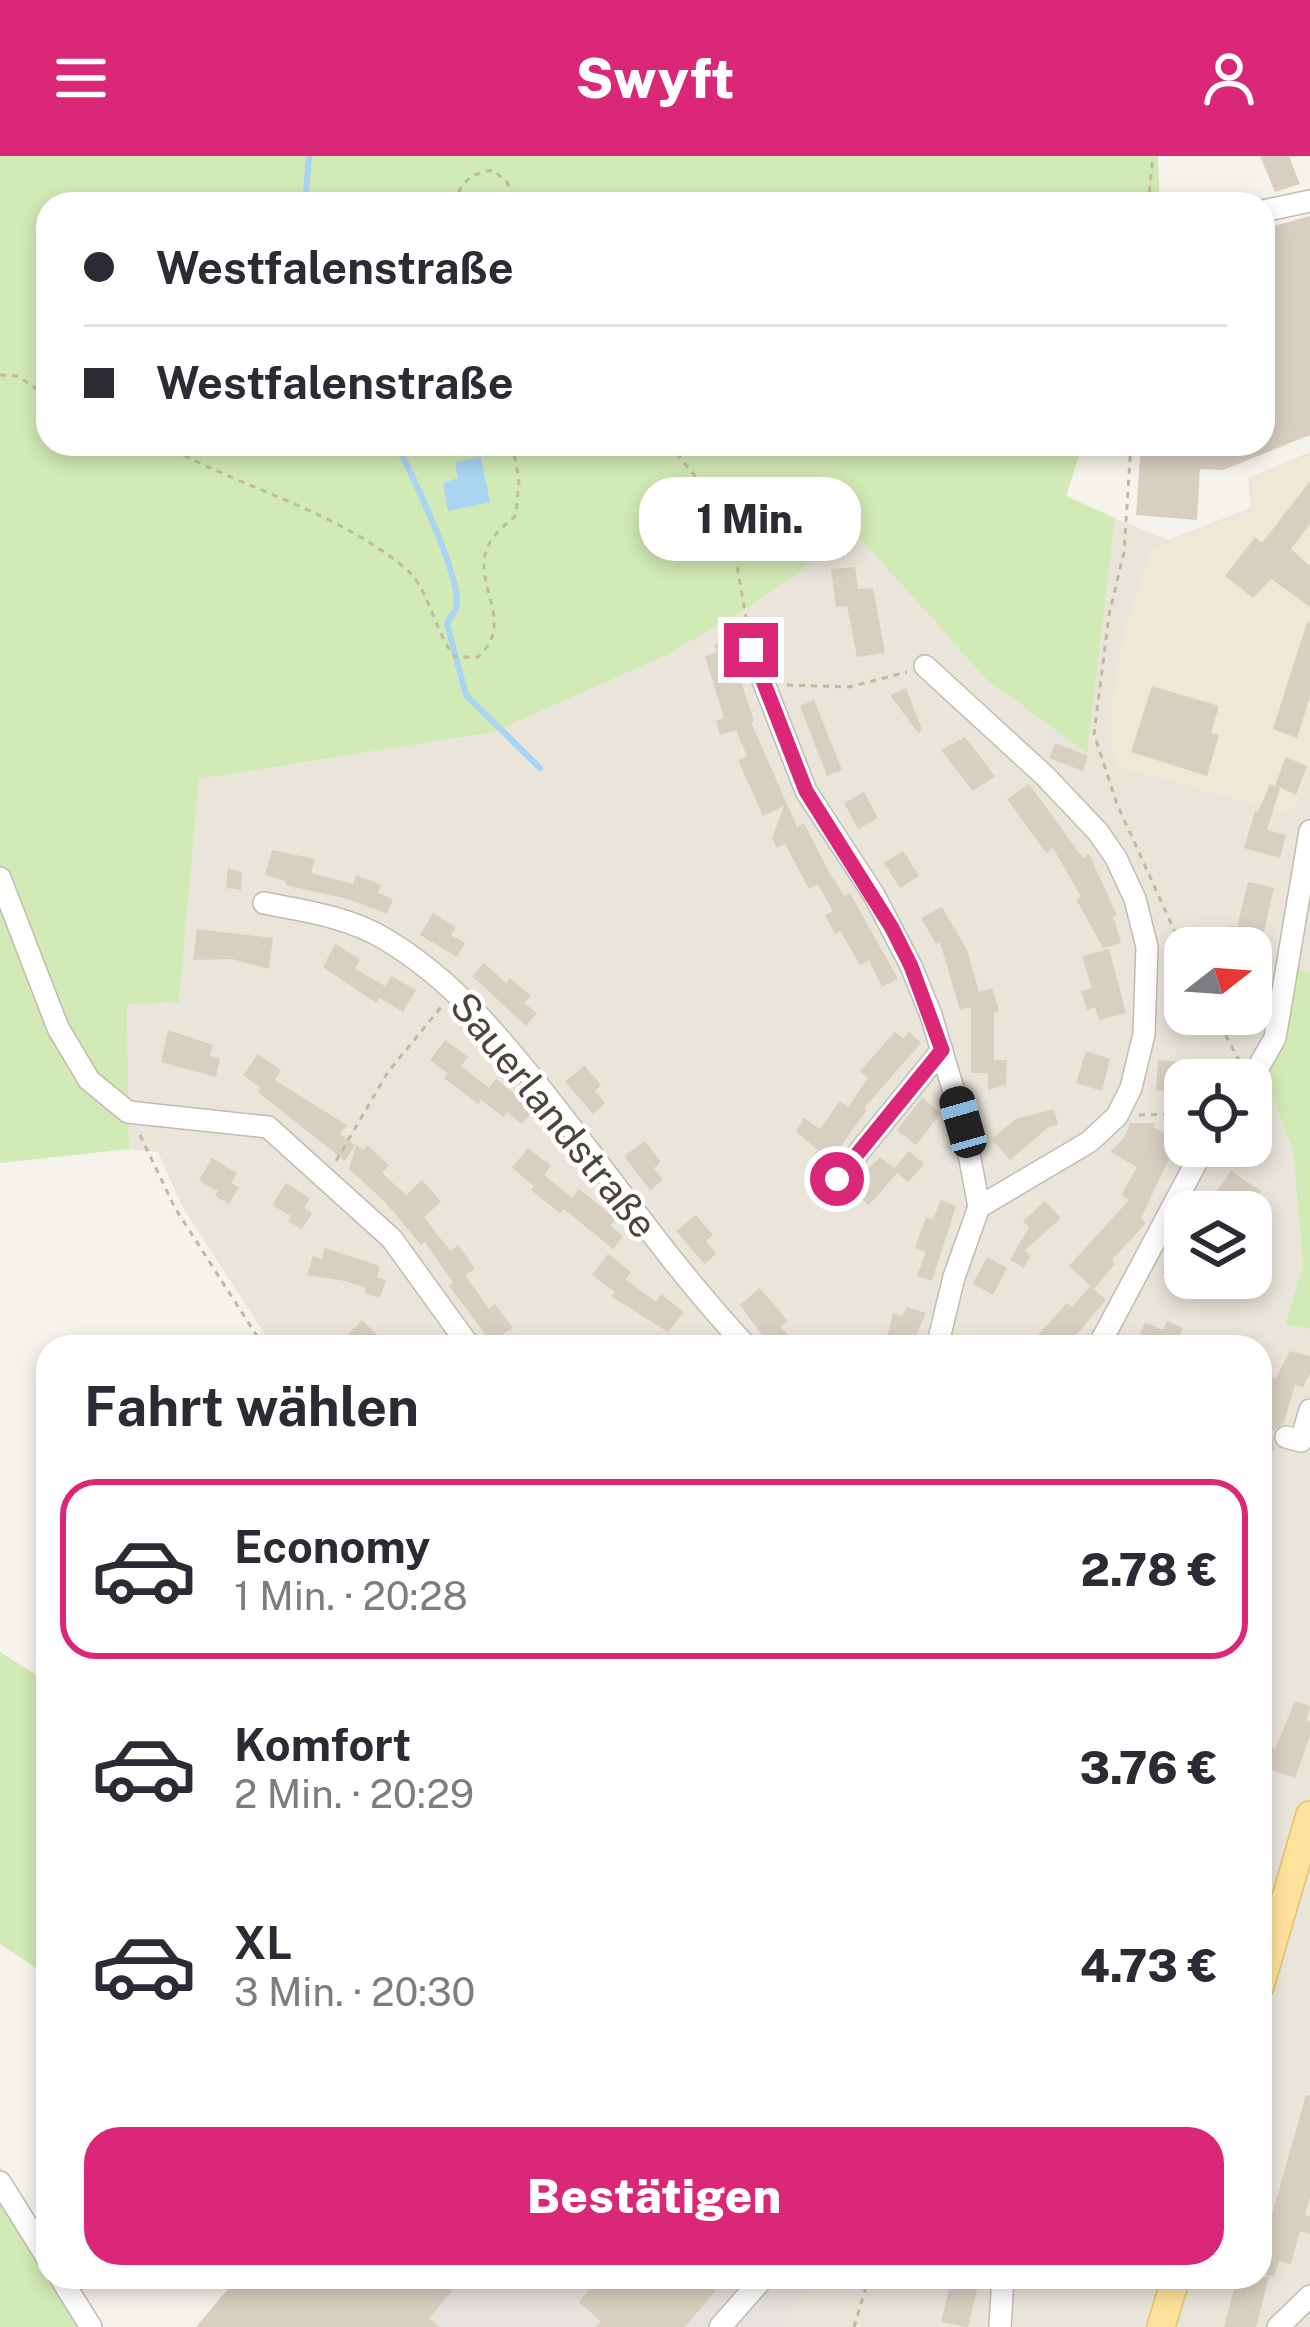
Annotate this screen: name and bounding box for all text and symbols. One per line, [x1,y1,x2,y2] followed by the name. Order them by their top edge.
[48,45,114,111] icon: menu
[1196,45,1262,111] icon: person
[576,47,734,110] text: Swyft
[156,241,514,294] text: Westfalenstraße
[156,356,514,409] text: Westfalenstraße
[640,476,862,560] callout: 1 Min.
[696,496,804,542] text: 1 Min.
[724,623,778,677] route end
[1164,927,1272,1035] north arrow
[1164,927,1272,1299] map controls
[441,983,667,1247] street label: Sauerlandstraße
[1164,1059,1272,1167] button: locate
[936,1082,990,1162] car
[810,1152,864,1206] route start
[1164,1191,1272,1299] button: layers
[84,1375,419,1438] text: Fahrt wählen
[90,1515,198,1623] icon: car
[234,1520,430,1573] text: Economy
[1081,1543,1218,1596] text: 2.78 €
[234,1573,468,1619] text: 1 Min. · 20:28
[90,1713,198,1821] icon: car
[234,1718,411,1771] text: Komfort
[1079,1741,1218,1794] text: 3.76 €
[234,1771,474,1817] text: 2 Min. · 20:29
[90,1911,198,2019] icon: car
[234,1916,292,1969] text: XL
[1080,1939,1218,1992] text: 4.73 €
[234,1969,475,2015] text: 3 Min. · 20:30
[84,2127,1224,2265] button: Bestätigen

